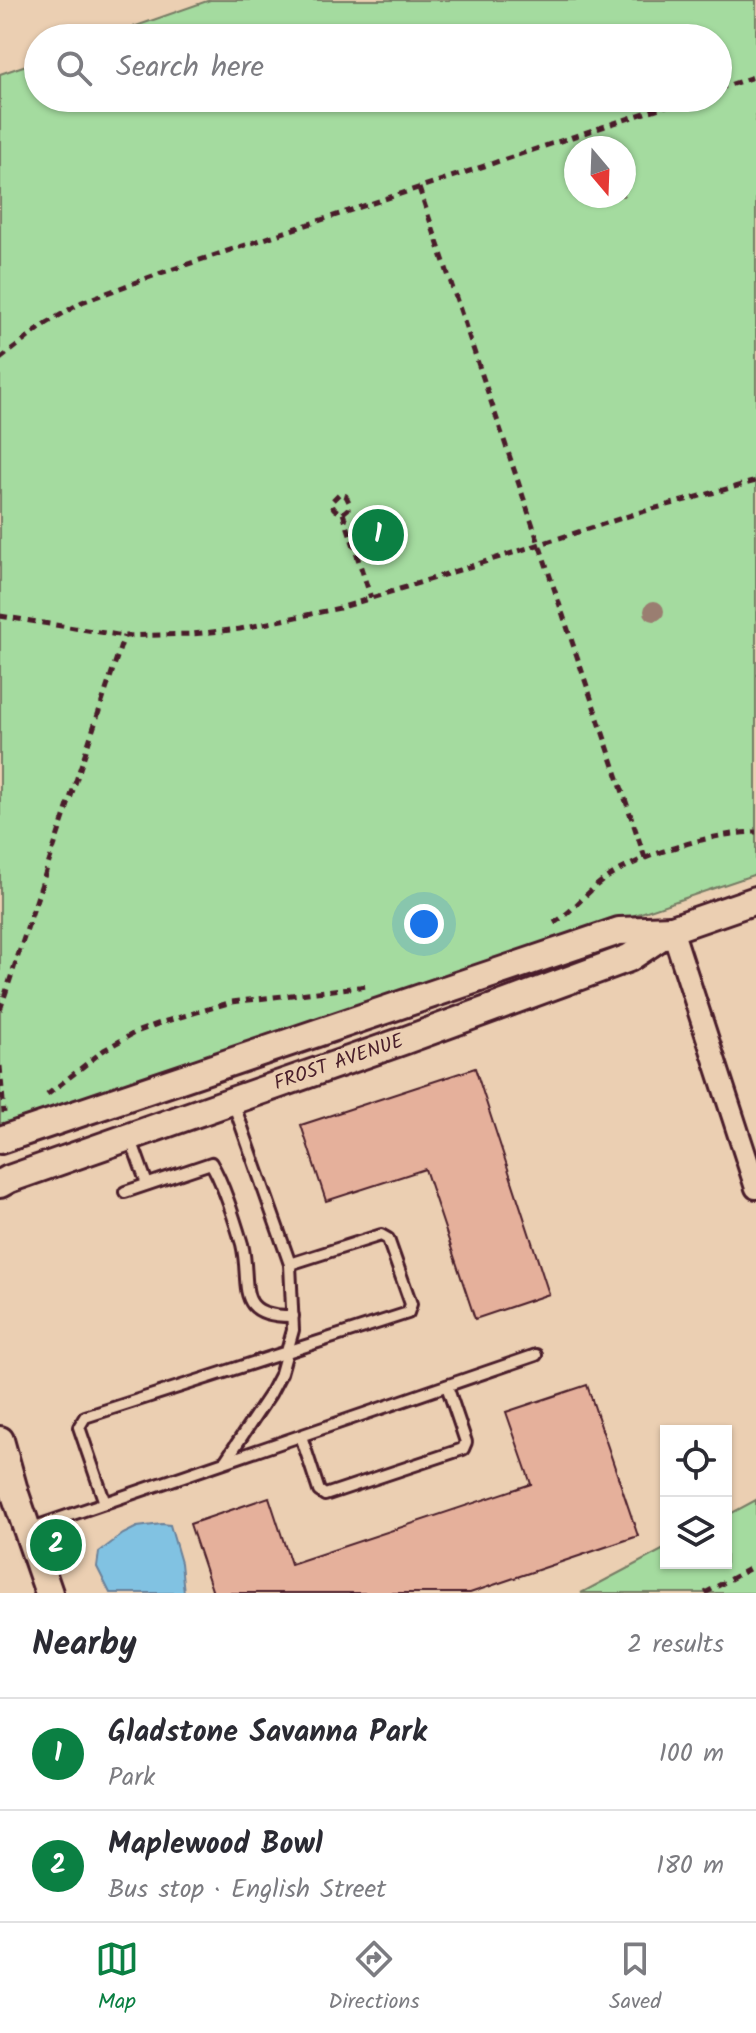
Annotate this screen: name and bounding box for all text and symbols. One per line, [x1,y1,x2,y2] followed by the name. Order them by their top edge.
[24,24,732,112] search box
[116,44,264,92] text: Search here
[52,46,96,90] icon: search
[564,136,636,208] north arrow
[352,505,404,565] pin: 1
[404,904,444,944] your location
[270,1025,409,1100] street label: FROST AVENUE
[660,1425,732,1569] map controls
[660,1425,732,1497] button: locate
[660,1497,732,1569] button: layers
[30,1515,82,1575] pin: 2
[32,1618,137,1672] text: Nearby
[627,1624,724,1666] text: 2 results
[108,1709,427,1757] text: Gladstone Savanna Park
[54,1733,62,1775] text: 1
[659,1733,724,1775] text: 100 m
[108,1757,155,1799] text: Park
[108,1821,323,1869] text: Maplewood Bowl
[50,1845,66,1887] text: 2
[656,1845,724,1887] text: 180 m
[108,1869,386,1911] text: Bus stop · English Street
[95,1937,139,2020] tab: Map
[328,1937,420,2020] tab: Directions
[609,1937,661,2020] tab: Saved

